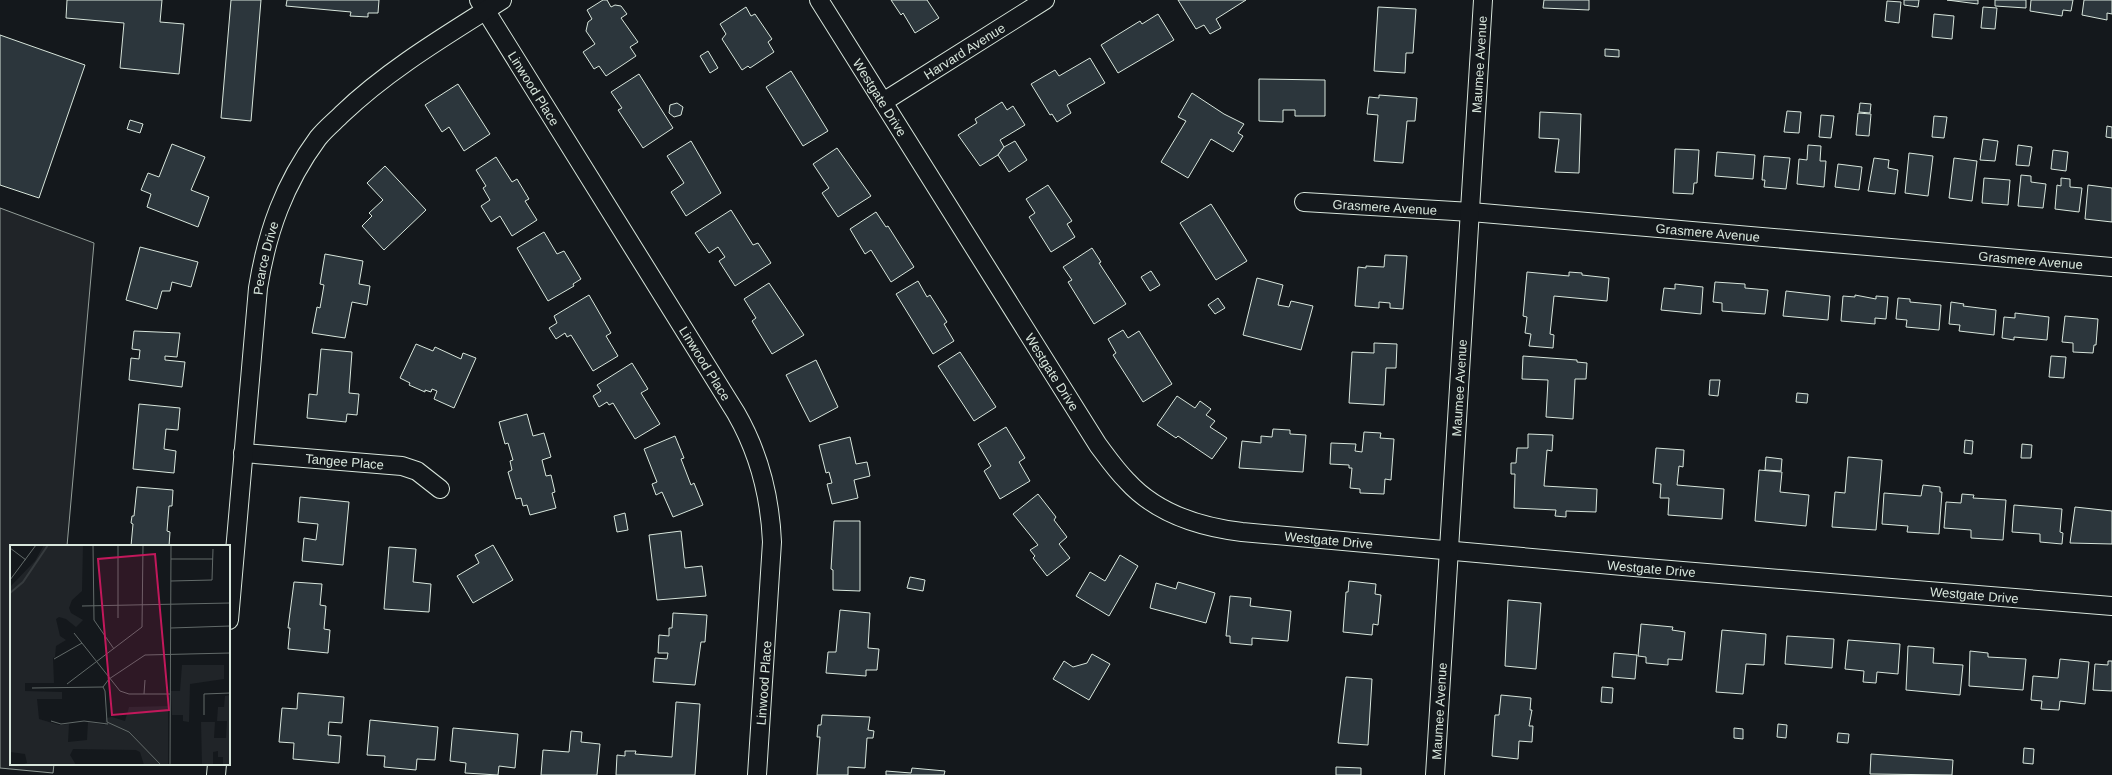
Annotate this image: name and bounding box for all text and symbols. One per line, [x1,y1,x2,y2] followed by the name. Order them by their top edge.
[1469,15,1490,113] street label: Maumee Avenue
[921,20,1008,82] street label: Harvard Avenue
[505,48,563,128] street label: Linwood Place
[850,56,910,139] street label: Westgate Drive
[1332,196,1438,217] street label: Grasmere Avenue
[250,219,281,295] street label: Pearce Drive
[1655,220,1761,244] street label: Grasmere Avenue
[1978,248,2083,272] street label: Grasmere Avenue
[676,324,734,403] street label: Linwood Place
[1022,330,1082,414] street label: Westgate Drive
[1448,339,1469,437] street label: Maumee Avenue
[305,451,385,472] street label: Tangee Place
[1284,528,1374,551] street label: Westgate Drive
[10,545,230,765] inset map
[1607,557,1696,580] street label: Westgate Drive
[1930,584,2019,606] street label: Westgate Drive
[754,640,774,726] street label: Linwood Place
[1428,662,1449,760] street label: Maumee Avenue

